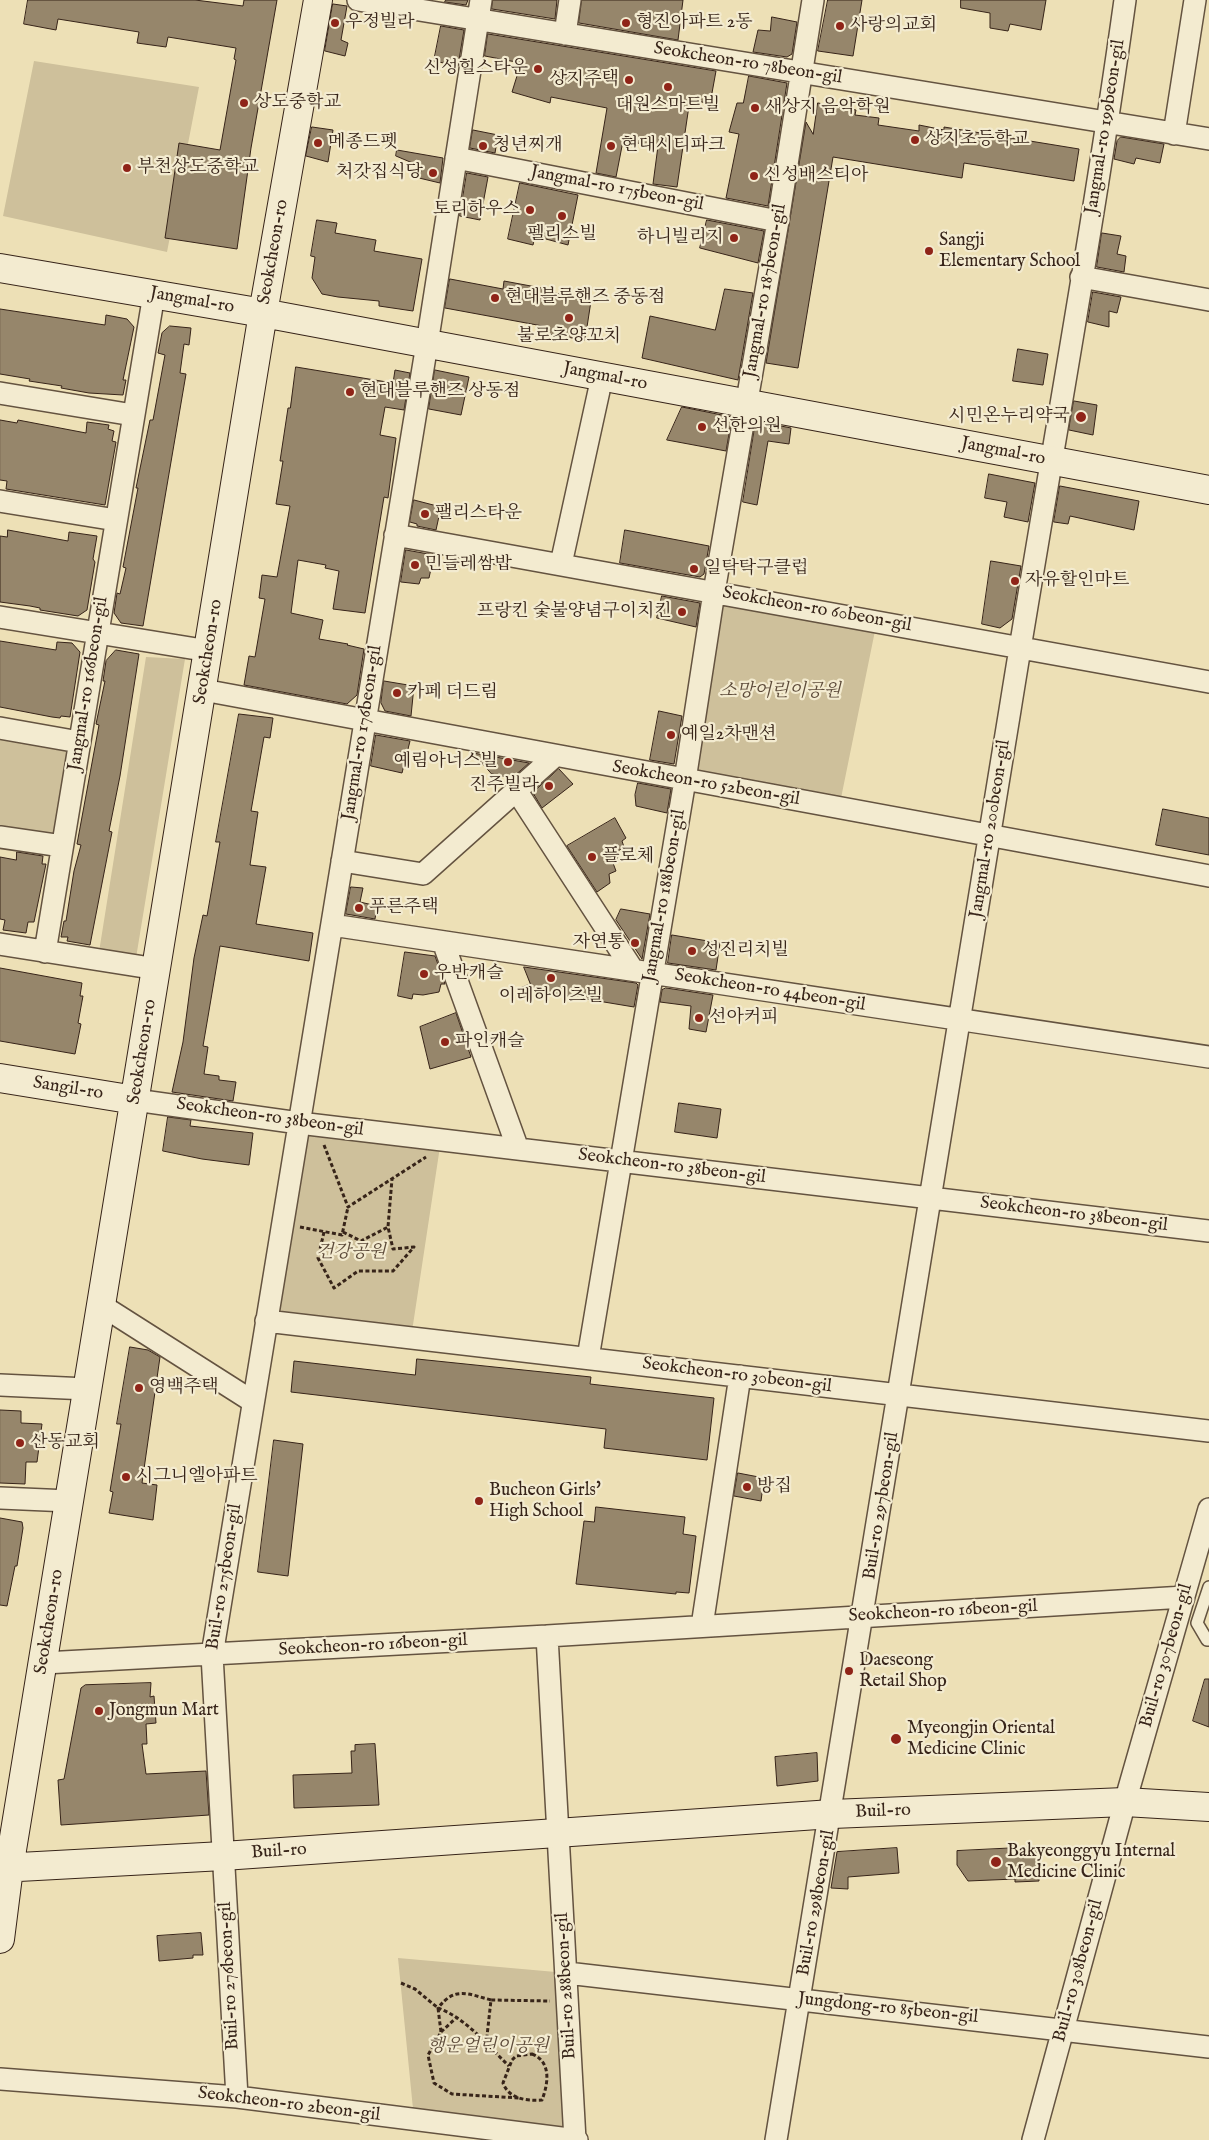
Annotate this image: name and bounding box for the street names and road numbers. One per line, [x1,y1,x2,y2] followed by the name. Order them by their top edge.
[652,38,844,90] street label: Seokcheon-ro 78beon-gil
[1082,38,1130,216] street label: Jangmal-ro 199beon-gil
[529,162,705,216] street label: Jangmal-ro 175beon-gil
[254,198,294,306] street label: Seokcheon-ro
[740,202,792,380] street label: Jangmal-ro 187beon-gil
[148,283,236,319] street label: Jangmal-ro
[561,358,649,396] street label: Jangmal-ro
[959,433,1047,471] street label: Jangmal-ro
[721,583,913,637] street label: Seokcheon-ro 60beon-gil
[65,595,113,773] street label: Jangmal-ro 166beon-gil
[190,598,228,706] street label: Seokcheon-ro
[338,644,388,822] street label: Jangmal-ro 176beon-gil
[966,738,1016,920] street label: Jangmal-ro 200beon-gil
[611,757,801,811] street label: Seokcheon-ro 52beon-gil
[639,808,691,984] street label: Jangmal-ro 188beon-gil
[673,965,867,1017] street label: Seokcheon-ro 44beon-gil
[124,998,162,1106] street label: Seokcheon-ro
[31,1073,105,1105] street label: Sangil-ro
[175,1094,365,1142] street label: Seokcheon-ro 38beon-gil
[577,1145,767,1189] street label: Seokcheon-ro 38beon-gil
[979,1193,1169,1237] street label: Seokcheon-ro 38beon-gil
[641,1354,833,1398] street label: Seokcheon-ro 30beon-gil
[860,1431,904,1581] street label: Buil-ro 297beon-gil
[203,1502,247,1652] street label: Buil-ro 275beon-gil
[31,1568,69,1676] street label: Seokcheon-ro
[1136,1582,1198,1730] street label: Buil-ro 307beon-gil
[848,1596,1038,1628] street label: Seokcheon-ro 16beon-gil
[278,1630,468,1662] street label: Seokcheon-ro 16beon-gil
[855,1800,911,1824] street label: Buil-ro
[794,1828,840,1978] street label: Buil-ro 298beon-gil
[250,1839,308,1865] street label: Buil-ro
[1050,1897,1108,2045] street label: Buil-ro 308beon-gil
[215,1901,245,2051] street label: Buil-ro 276beon-gil
[552,1912,582,2060] street label: Buil-ro 288beon-gil
[797,1989,979,2029] street label: Jungdong-ro 85beon-gil
[197,2083,381,2127] street label: Seokcheon-ro 2beon-gil

